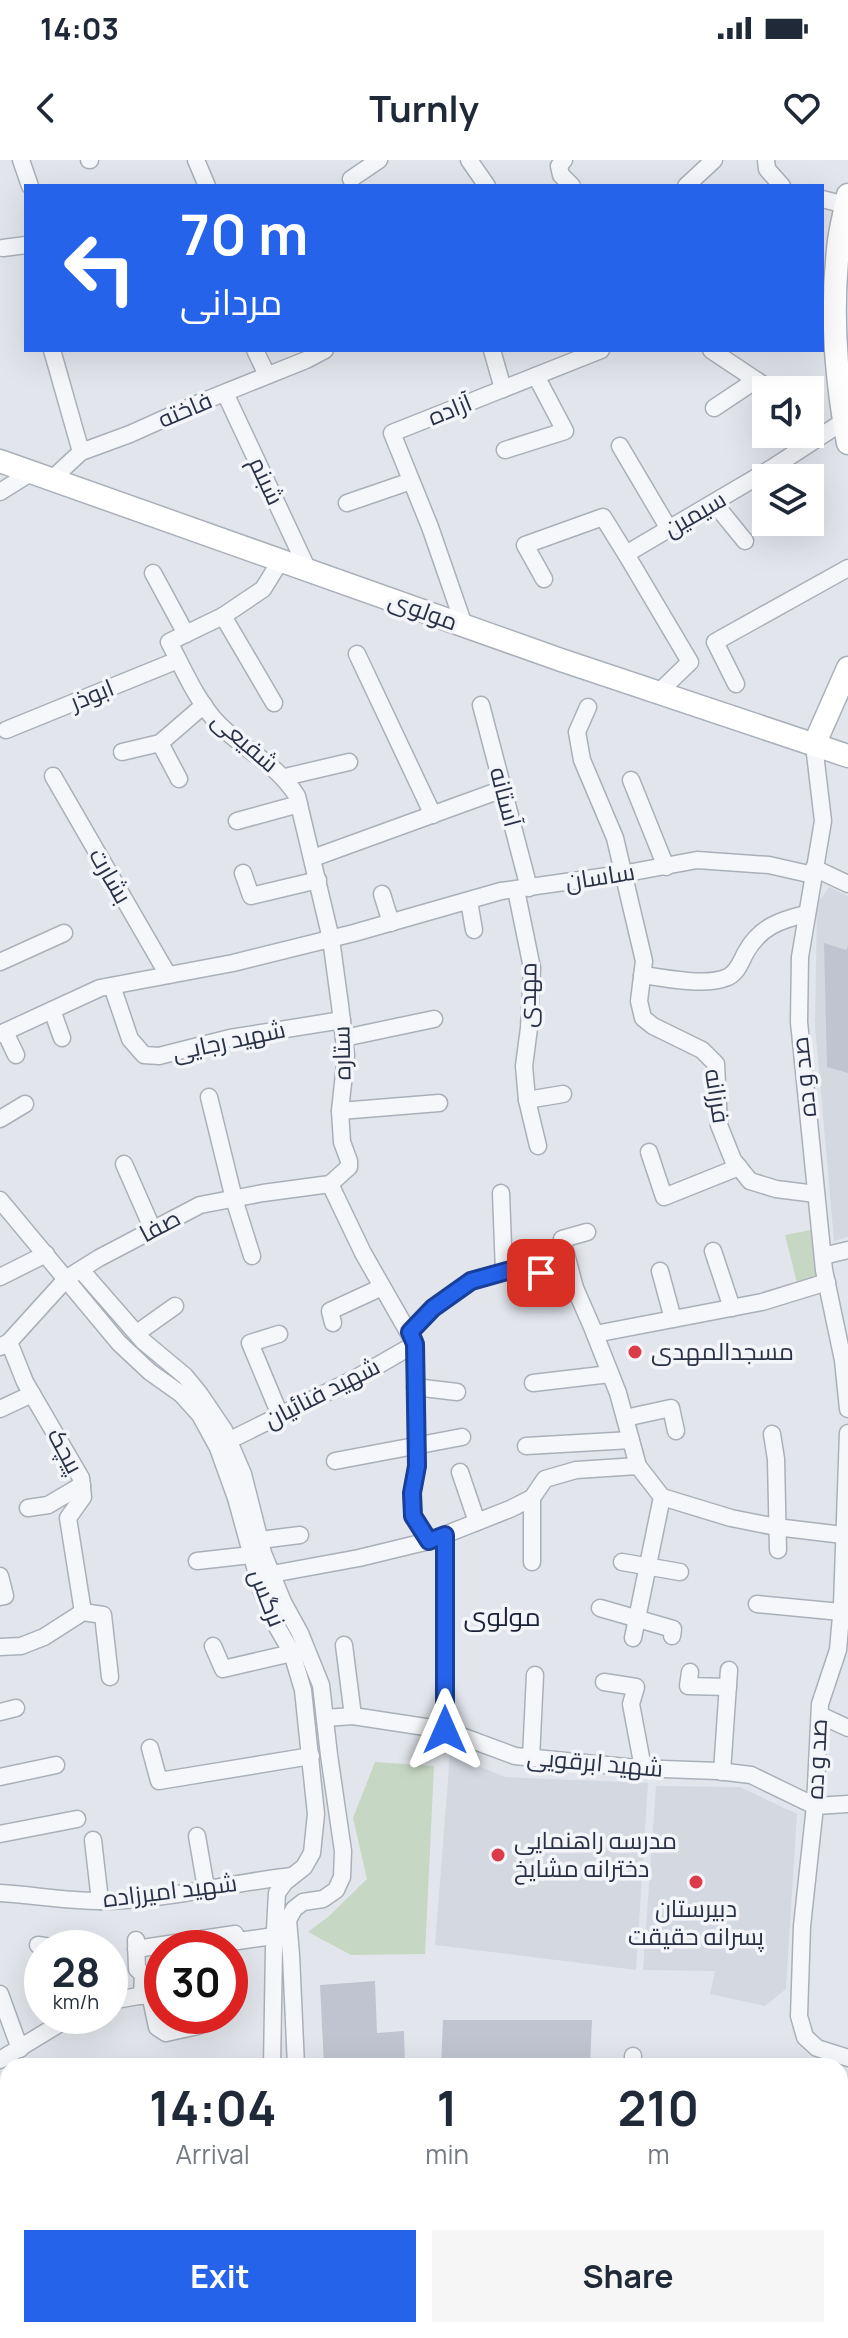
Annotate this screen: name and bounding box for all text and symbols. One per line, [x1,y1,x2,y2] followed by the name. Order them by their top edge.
[40,8,119,49] text: 14:03
[369,84,479,133] text: Turnly
[24,86,68,130] icon: back
[780,86,824,130] icon: heart
[180,195,308,272] text: 70 m
[48,216,152,320] icon: left
[180,277,282,326] text: مردانی
[752,376,824,536] map controls
[752,376,824,448] button: sound
[152,383,217,435] street label: فاخته
[422,385,477,432] street label: آزاده
[241,451,293,510] street label: شبنم
[752,464,824,536] button: layers
[657,482,731,544] street label: سیمین
[384,582,463,637] street label: مولوی
[63,670,118,718] street label: ابوذر
[205,703,287,779] street label: شفیعی
[483,763,530,831] street label: آستانه
[82,841,140,909] street label: بشارت
[563,854,637,897] street label: ساسان
[509,962,544,1028] street label: مهدی
[169,1011,288,1068] street label: شهید رجایی
[324,1026,357,1080] street label: ستاره
[782,1035,823,1119] street label: صد و ده
[698,1066,739,1125] street label: فرزانه
[133,1200,186,1249] street label: صفا
[507,1239,575,1307] pin
[519,1251,563,1295] icon: arrive
[651,1334,794,1367] place label: مسجدالمهدی
[626,1343,644,1361] marker: مسجدالمهدی
[258,1348,385,1435] street label: شهید فنائیان
[40,1422,92,1480] street label: پیچک
[242,1564,295,1631] street label: نرگس
[463,1598,541,1634] district label: مولوی
[403,1688,487,1772] position arrow
[797,1718,834,1800] street label: صد و ده
[526,1739,665,1784] street label: شهید ابرقویی
[514,1823,677,1885] place label: مدرسه راهنمایی دخترانه مشایخ
[489,1846,507,1864] marker: مدرسه راهنمایی دخترانه مشایخ
[101,1865,239,1914] street label: شهید امیرزاده
[687,1873,705,1891] marker: دبیرستان پسرانه حقیقت
[628,1891,765,1953] place label: دبیرستان پسرانه حقیقت
[144,1930,248,2034] speed limit sign: 30
[52,1944,100,1999] text: 28
[53,1988,99,2015] text: km/h
[149,2075,276,2140] text: 14:04
[437,2075,458,2140] text: 1
[618,2075,699,2140] text: 210
[176,2136,250,2172] text: Arrival
[425,2136,469,2172] text: min
[647,2136,669,2172] text: m
[24,2230,416,2322] button: Exit
[432,2230,824,2322] button: Share

